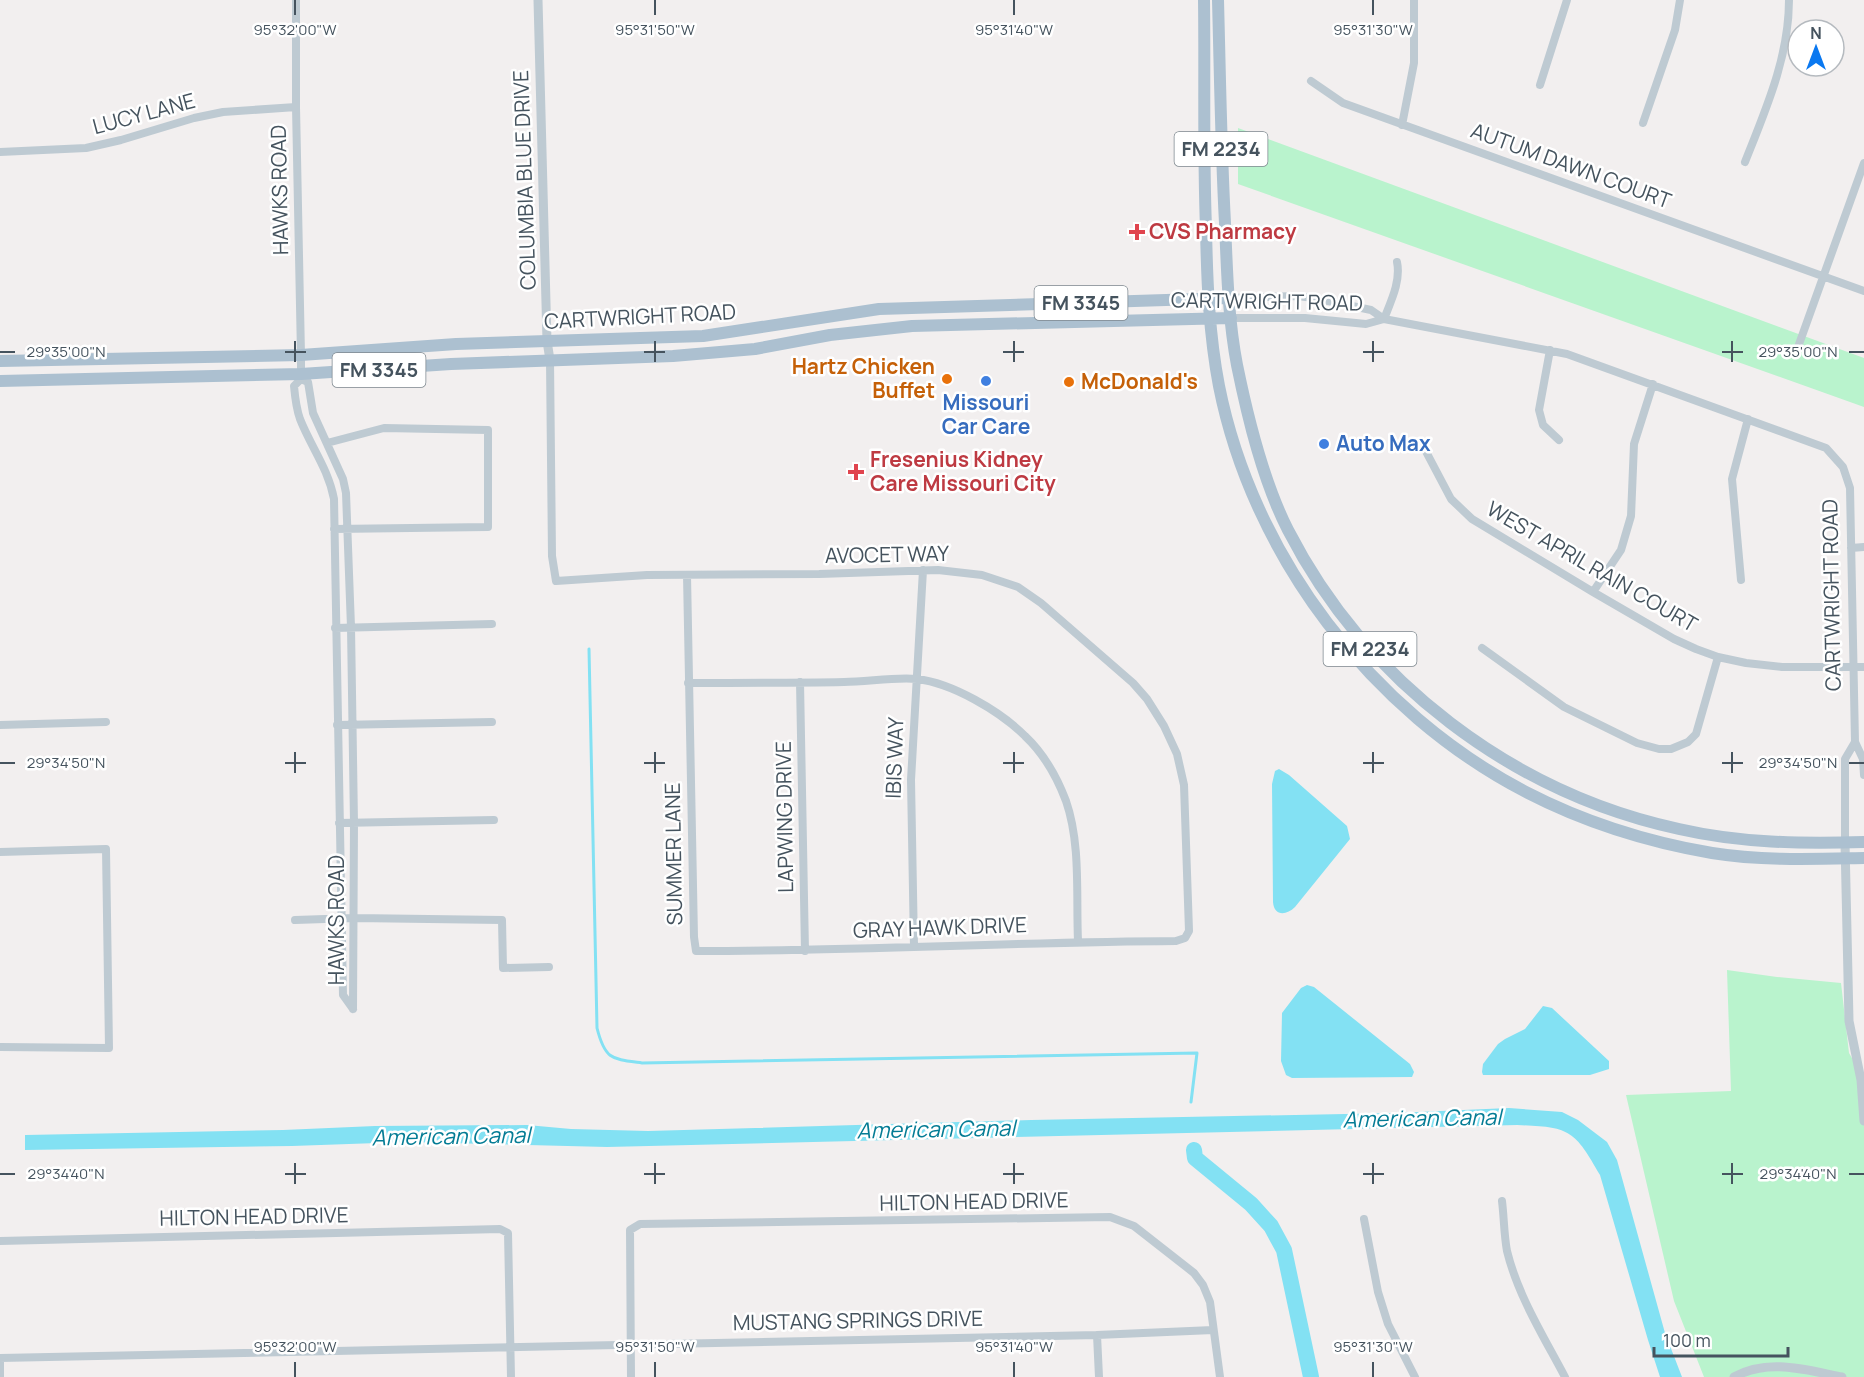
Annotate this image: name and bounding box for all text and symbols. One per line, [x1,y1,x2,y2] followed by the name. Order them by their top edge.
[1786,18,1846,78] north arrow
[254,19,336,40] text: 95°32'00"W
[615,19,695,40] text: 95°31'50"W
[975,19,1053,40] text: 95°31'40"W
[1333,19,1413,40] text: 95°31'30"W
[1810,22,1822,44] text: N
[506,70,542,290] street label: COLUMBIA BLUE DRIVE
[89,86,198,140] street label: LUCY LANE
[1467,116,1676,214] street label: AUTUM DAWN COURT
[264,125,294,255] street label: HAWKS ROAD
[1174,132,1268,166] road number: FM 2234
[1149,217,1297,245] place label: CVS Pharmacy
[1130,225,1144,239] marker: CVS Pharmacy
[1171,285,1363,317] street label: CARTWRIGHT ROAD
[1034,286,1128,320] road number: FM 3345
[543,297,737,335] street label: CARTWRIGHT ROAD
[26,341,106,362] text: 29°35'00"N
[1758,341,1838,362] text: 29°35'00"N
[792,352,935,404] place label: Hartz Chicken Buffet
[332,353,425,387] road number: FM 3345
[1081,367,1198,395] place label: McDonald's
[940,372,954,386] marker: Hartz Chicken Buffet
[979,374,993,388] marker: Missouri Car Care
[1062,375,1076,389] marker: McDonald's
[942,388,1030,440] place label: Missouri Car Care
[1336,429,1431,457] place label: Auto Max
[1317,437,1331,451] marker: Auto Max
[870,445,1056,497] place label: Fresenius Kidney Care Missouri City
[847,463,865,481] marker: Fresenius Kidney Care Missouri City
[1482,494,1703,638] street label: WEST APRIL RAIN COURT
[1815,499,1847,691] street label: CARTWRIGHT ROAD
[825,539,950,569] street label: AVOCET WAY
[1324,632,1416,666] road number: FM 2234
[879,716,909,799] street label: IBIS WAY
[769,741,799,893] street label: LAPWING DRIVE
[27,752,105,773] text: 29°34'50"N
[1759,752,1837,773] text: 29°34'50"N
[658,782,688,926] street label: SUMMER LANE
[322,855,350,985] street label: HAWKS ROAD
[852,910,1027,944] street label: GRAY HAWK DRIVE
[1342,1102,1504,1134] water label: American Canal
[856,1113,1018,1145] water label: American Canal
[371,1120,533,1152] water label: American Canal
[28,1163,104,1184] text: 29°34'40"N
[1760,1163,1836,1184] text: 29°34'40"N
[879,1185,1069,1217] street label: HILTON HEAD DRIVE
[159,1200,349,1232] street label: HILTON HEAD DRIVE
[733,1304,983,1336] street label: MUSTANG SPRINGS DRIVE
[1654,1320,1788,1358] scale bar
[1663,1328,1711,1352] text: 100 m
[254,1336,336,1357] text: 95°32'00"W
[615,1336,695,1357] text: 95°31'50"W
[975,1336,1053,1357] text: 95°31'40"W
[1333,1336,1413,1357] text: 95°31'30"W

